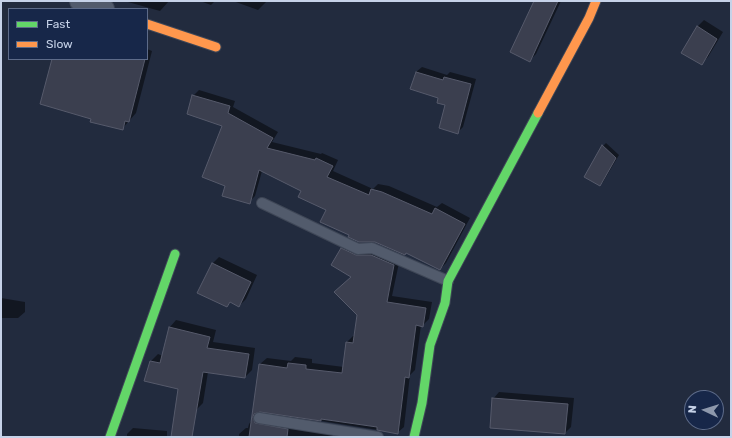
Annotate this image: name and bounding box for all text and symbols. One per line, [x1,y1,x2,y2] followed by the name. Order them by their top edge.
[8,8,148,60] legend
[46,17,70,31] text: Fast
[46,37,73,51] text: Slow
[684,390,724,430] north arrow
[686,405,699,414] text: N

